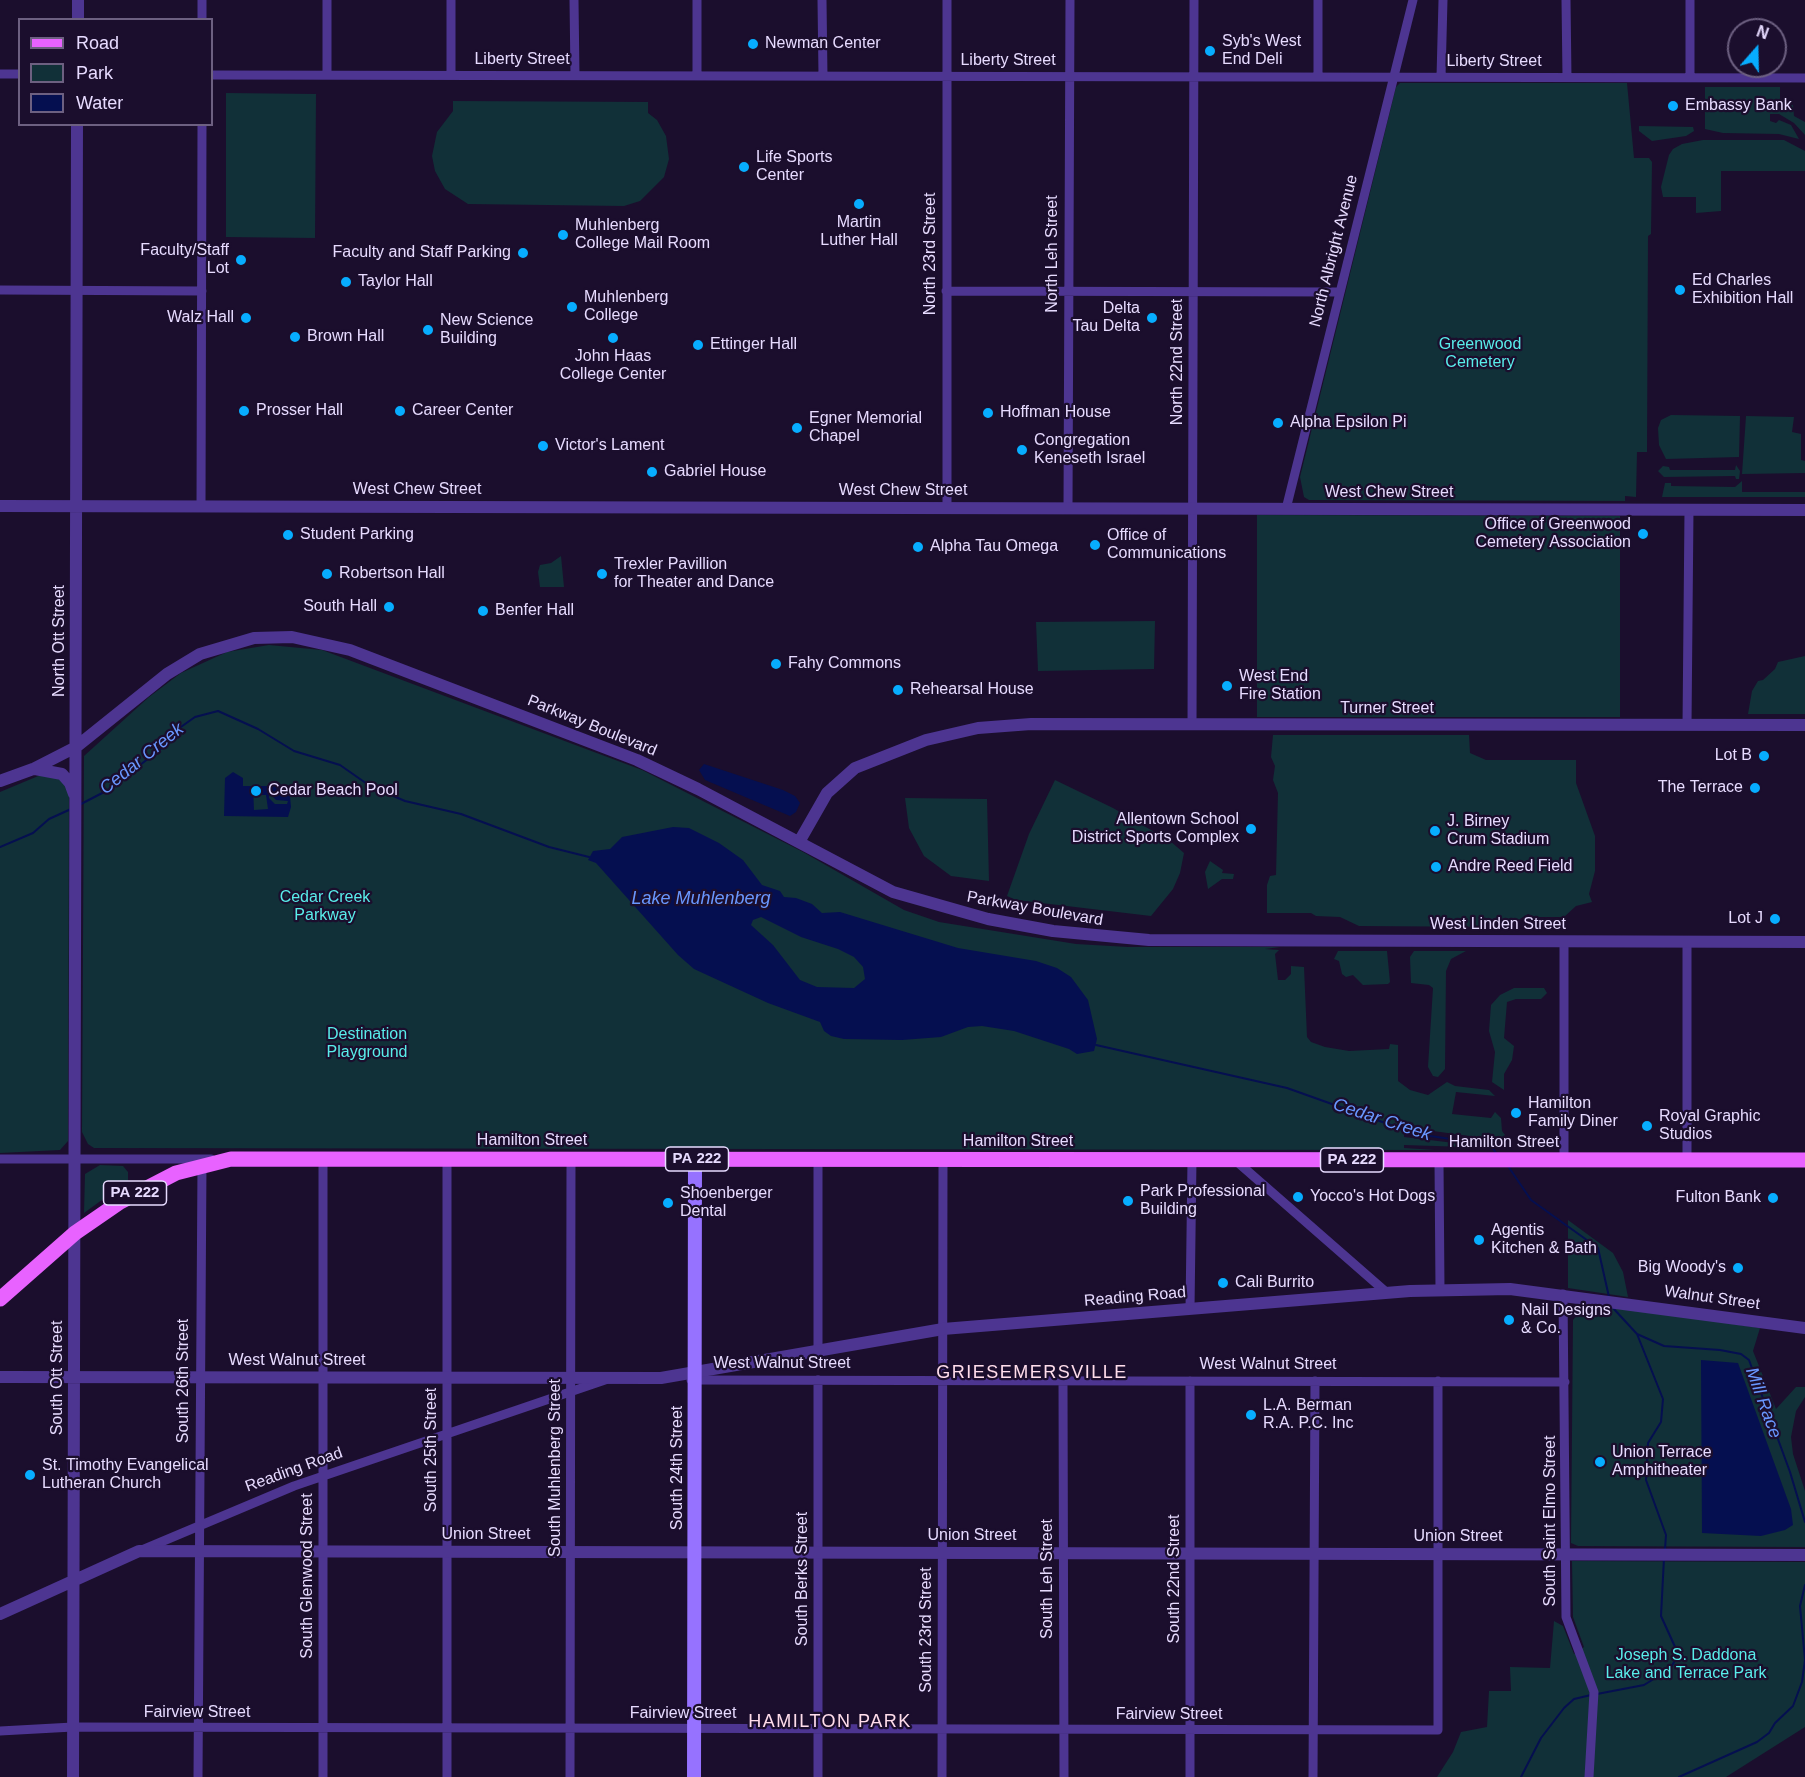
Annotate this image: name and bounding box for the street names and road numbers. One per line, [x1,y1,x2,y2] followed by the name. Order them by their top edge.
[474,50,570,70] street label: Liberty Street
[960,51,1056,71] street label: Liberty Street
[1446,52,1542,72] street label: Liberty Street
[1306,173,1362,329] street label: North Albright Avenue
[921,193,941,315] street label: North 23rd Street
[1043,195,1063,313] street label: North Leh Street
[1168,299,1188,425] street label: North 22nd Street
[353,480,481,500] street label: West Chew Street
[839,481,967,501] street label: West Chew Street
[1325,483,1453,503] street label: West Chew Street
[50,585,70,697] street label: North Ott Street
[525,691,659,761] street label: Parkway Boulevard
[1340,699,1434,719] street label: Turner Street
[965,888,1105,930] street label: Parkway Boulevard
[1430,915,1566,935] street label: West Linden Street
[477,1131,587,1151] street label: Hamilton Street
[963,1132,1073,1152] street label: Hamilton Street
[1449,1133,1559,1153] street label: Hamilton Street
[666,1147,728,1171] road number: PA 222
[1320,1148,1384,1172] road number: PA 222
[104,1181,166,1205] road number: PA 222
[1663,1282,1761,1314] street label: Walnut Street
[1083,1283,1187,1311] street label: Reading Road
[174,1319,194,1443] street label: South 26th Street
[48,1321,68,1435] street label: South Ott Street
[229,1351,365,1371] street label: West Walnut Street
[714,1354,850,1374] street label: West Walnut Street
[1200,1355,1336,1375] street label: West Walnut Street
[546,1379,566,1557] street label: South Muhlenberg Street
[422,1388,442,1512] street label: South 25th Street
[668,1406,688,1530] street label: South 24th Street
[1541,1436,1561,1606] street label: South Saint Elmo Street
[243,1443,345,1497] street label: Reading Road
[298,1493,318,1659] street label: South Glenwood Street
[793,1512,813,1646] street label: South Berks Street
[1165,1515,1185,1643] street label: South 22nd Street
[1038,1519,1058,1639] street label: South Leh Street
[442,1525,530,1545] street label: Union Street
[928,1526,1016,1546] street label: Union Street
[1414,1527,1502,1547] street label: Union Street
[917,1567,937,1693] street label: South 23rd Street
[144,1703,250,1723] street label: Fairview Street
[630,1704,736,1724] street label: Fairview Street
[1116,1705,1222,1725] street label: Fairview Street

